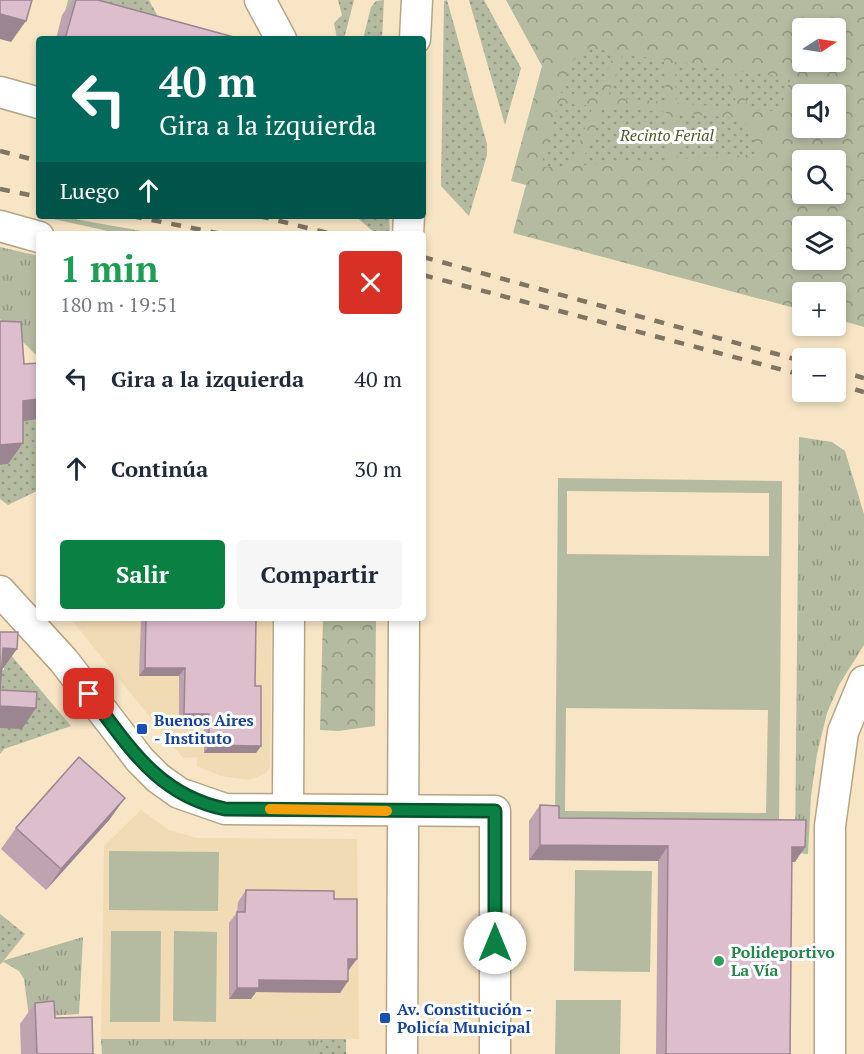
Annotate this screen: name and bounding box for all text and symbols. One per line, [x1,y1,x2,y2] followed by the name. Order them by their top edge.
[792,18,846,72] north arrow
[792,18,846,402] map controls
[159,53,257,109] text: 40 m
[60,60,138,138] icon: left
[792,84,846,138] button: sound
[159,107,377,143] text: Gira a la izquierda
[619,124,715,146] park label: Recinto Ferial
[792,150,846,204] button: search
[132,174,165,207] icon: ahead
[60,176,120,205] text: Luego
[792,216,846,270] button: layers
[60,245,158,292] text: 1 min
[339,251,402,314] button: close
[792,282,846,336] button: +
[60,291,178,318] text: 180 m · 19:51
[792,348,846,402] button: −
[60,362,93,395] icon: left
[111,364,304,393] text: Gira a la izquierda
[354,364,402,393] text: 40 m
[60,452,93,485] icon: ahead
[111,454,208,483] text: Continúa
[354,454,402,483] text: 30 m
[60,540,225,609] button: Salir
[237,540,402,609] button: Compartir
[63,668,114,719] pin
[72,677,105,710] icon: arrive
[154,709,254,749] place label: Buenos Aires - Instituto
[135,722,149,736] marker: Buenos Aires - Instituto
[463,911,527,975] position arrow
[731,941,835,981] place label: Polideportivo La Vía
[712,954,726,968] marker: Polideportivo La Vía
[397,998,532,1038] place label: Av. Constitución - Policía Municipal
[378,1011,392,1025] marker: Av. Constitución - Policía Municipal

